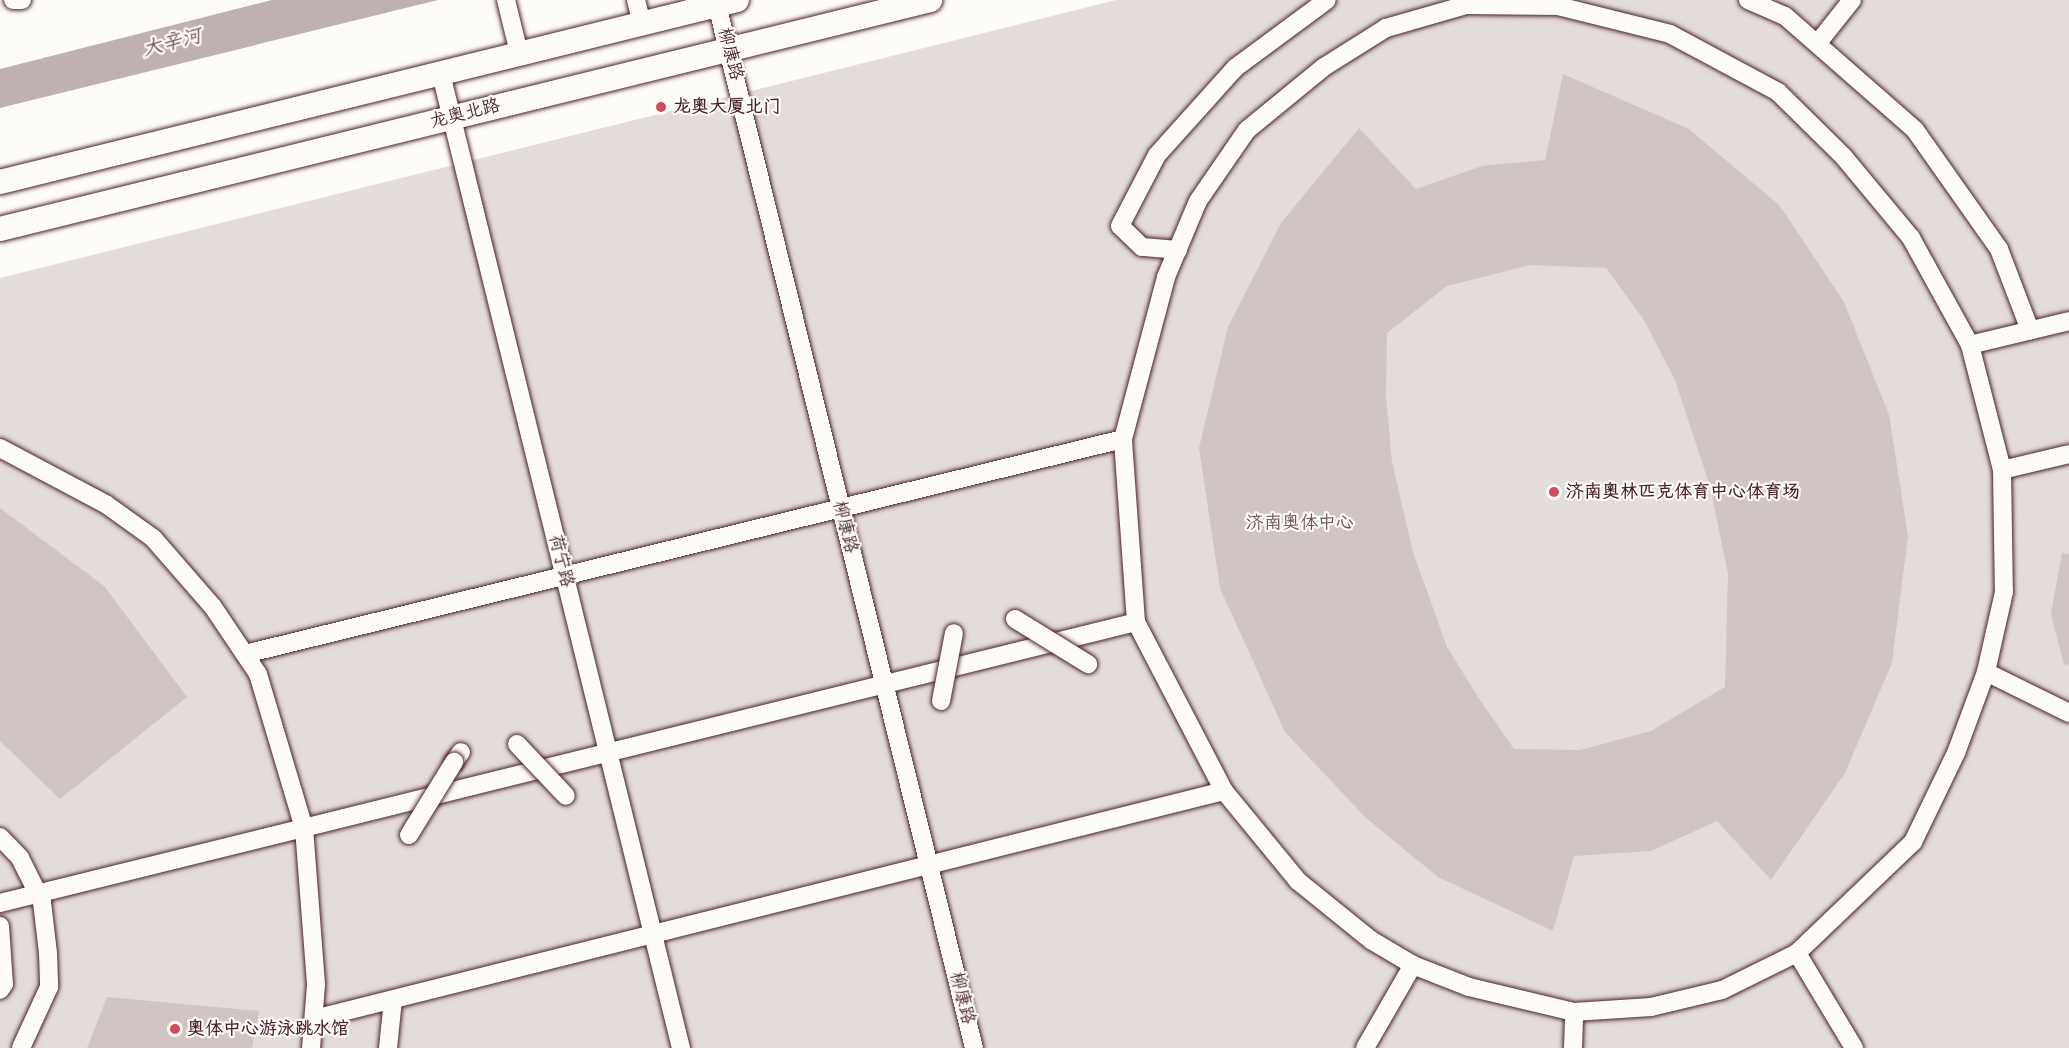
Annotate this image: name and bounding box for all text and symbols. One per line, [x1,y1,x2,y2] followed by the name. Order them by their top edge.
[140,24,204,62] water label: 大辛河
[713,25,747,83] street label: 柳康路
[427,95,503,133] street label: 龙奥北路
[673,96,781,118] place label: 龙奥大厦北门
[654,100,668,114] marker: 龙奥大厦北门
[1566,481,1800,503] place label: 济南奥林匹克体育中心体育场
[1547,485,1561,499] marker: 济南奥林匹克体育中心体育场
[828,498,862,556] street label: 柳康路
[1246,512,1354,534] park label: 济南奥体中心
[544,532,578,590] street label: 荷宁路
[945,969,979,1027] street label: 柳康路
[187,1018,349,1040] place label: 奥体中心游泳跳水馆
[168,1022,182,1036] marker: 奥体中心游泳跳水馆

